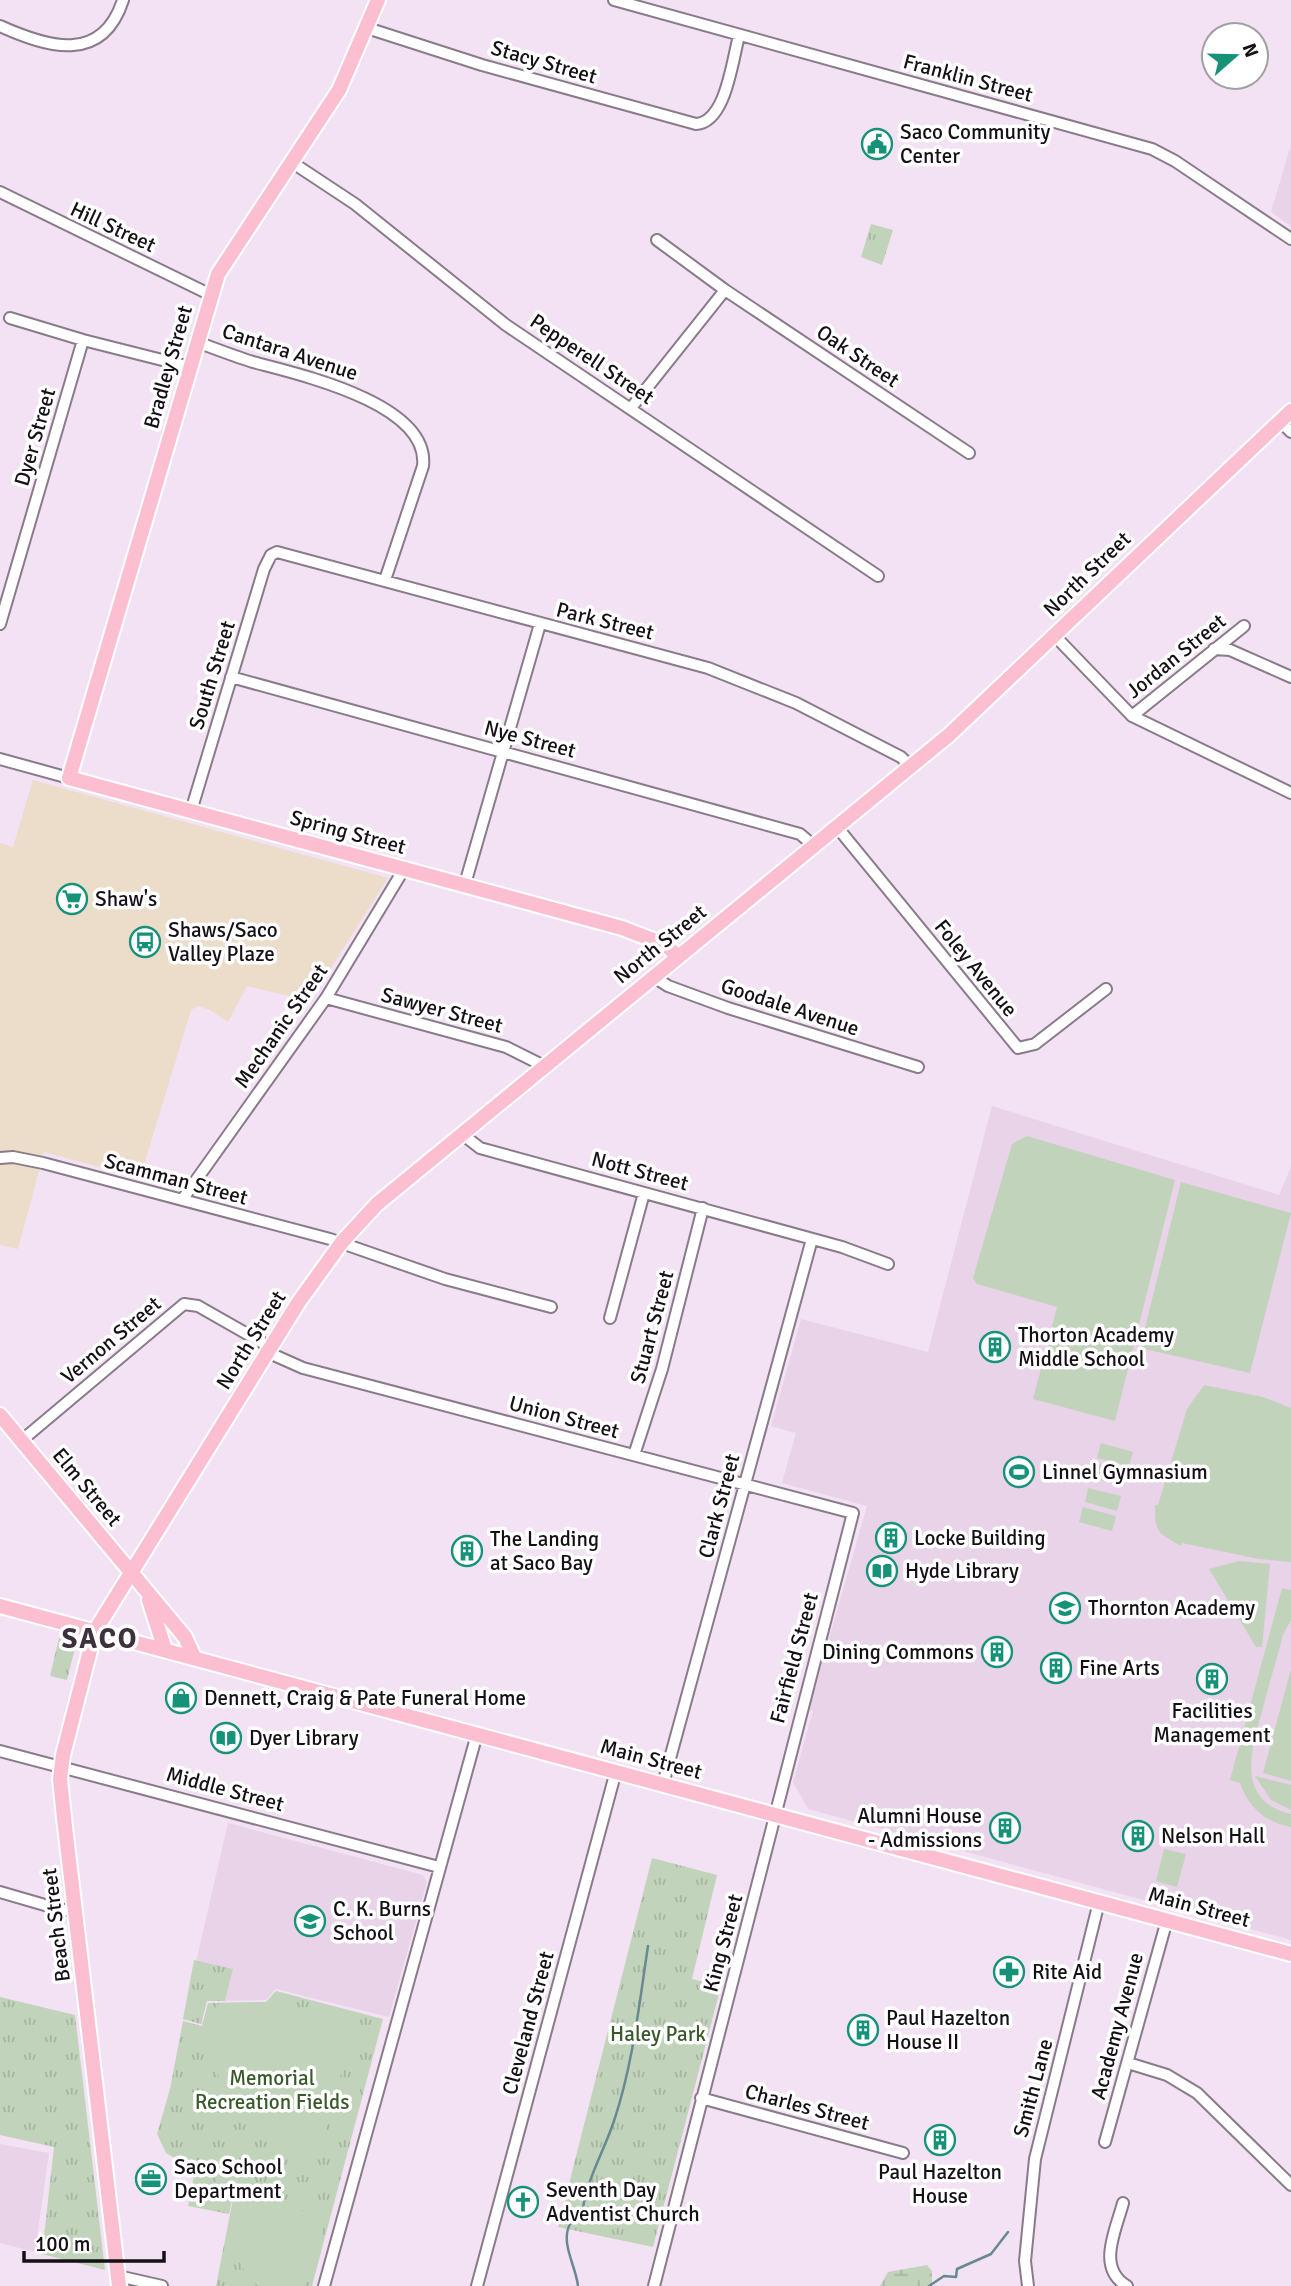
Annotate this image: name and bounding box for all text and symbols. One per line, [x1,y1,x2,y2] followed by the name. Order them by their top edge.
[1200,21,1270,91] north arrow
[488,35,600,89] street label: Stacy Street
[1236,40,1264,61] text: N
[900,48,1036,108] street label: Franklin Street
[900,119,1050,169] place label: Saco Community Center
[860,127,894,161] public building icon: Saco Community Center
[66,196,160,258] street label: Hill Street
[138,302,198,432] street label: Bradley Street
[525,308,659,410] street label: Pepperell Street
[219,318,361,386] street label: Cantara Avenue
[812,319,904,393] street label: Oak Street
[9,385,61,489] street label: Dyer Street
[1038,526,1136,622] street label: North Street
[553,596,657,646] street label: Park Street
[1121,608,1231,704] street label: Jordan Street
[183,618,241,732] street label: South Street
[481,714,579,764] street label: Nye Street
[287,804,409,860] street label: Spring Street
[55,882,89,916] supermarket icon: Shaw's
[95,886,157,912] place label: Shaw's
[608,899,712,989] street label: North Street
[929,914,1023,1022] street label: Foley Avenue
[168,917,278,967] place label: Shaws/Saco Valley Plaze
[128,925,162,959] bus stop icon: Shaws/Saco Valley Plaze
[229,959,333,1093] street label: Mechanic Street
[718,972,862,1042] street label: Goodale Avenue
[379,981,505,1039] street label: Sawyer Street
[589,1146,691,1196] street label: Nott Street
[102,1147,250,1211] street label: Scamman Street
[624,1268,680,1386] street label: Stuart Street
[210,1286,292,1394] street label: North Street
[56,1291,166,1389] street label: Vernon Street
[1018,1322,1174,1372] place label: Thorton Academy Middle School
[978,1330,1012,1364] building icon: Thorton Academy Middle School
[506,1390,622,1444] street label: Union Street
[47,1443,127,1531] street label: Elm Street
[693,1451,745,1561] street label: Clark Street
[1002,1455,1036,1489] sports icon: Linnel Gymnasium
[1042,1459,1208,1485] place label: Linnel Gymnasium
[874,1521,908,1555] building icon: Locke Building
[914,1525,1046,1551] place label: Locke Building
[490,1526,599,1576] place label: The Landing at Saco Bay
[450,1534,484,1568] building icon: The Landing at Saco Bay
[865,1554,899,1588] library icon: Hyde Library
[905,1558,1019,1584] place label: Hyde Library
[764,1590,824,1726] street label: Fairfield Street
[1048,1591,1082,1625] school or university icon: Thornton Academy
[1088,1595,1255,1621] place label: Thornton Academy
[62,1622,138,1656] district label: SACO
[980,1635,1014,1669] building icon: Dining Commons
[822,1639,974,1665] place label: Dining Commons
[1039,1651,1073,1685] building icon: Fine Arts
[1079,1655,1160,1681] place label: Fine Arts
[1195,1662,1229,1696] building icon: Facilities Management
[164,1681,198,1715] shop icon: Dennett, Craig & Pate Funeral Home
[204,1685,526,1711] place label: Dennett, Craig & Pate Funeral Home
[1153,1698,1271,1748] place label: Facilities Management
[209,1721,243,1755] library icon: Dyer Library
[249,1725,359,1751] place label: Dyer Library
[597,1733,705,1785] street label: Main Street
[163,1761,287,1817] street label: Middle Street
[857,1803,982,1853] place label: Alumni House - Admissions
[988,1811,1022,1845] building icon: Alumni House - Admissions
[1121,1819,1155,1853] building icon: Nelson Hall
[1161,1823,1265,1849] place label: Nelson Hall
[36,1867,76,1983] street label: Beach Street
[1145,1881,1253,1933] street label: Main Street
[697,1891,749,1995] street label: King Street
[333,1896,431,1946] place label: C. K. Burns School
[293,1904,327,1938] school or university icon: C. K. Burns School
[496,1948,560,2098] street label: Cleveland Street
[1085,1950,1149,2102] street label: Academy Avenue
[992,1955,1026,1989] pharmacy icon: Rite Aid
[1032,1959,1102,1985] place label: Rite Aid
[886,2005,1010,2055] place label: Paul Hazelton House II
[846,2013,880,2047] building icon: Paul Hazelton House II
[610,2021,706,2047] park label: Haley Park
[1007,2036,1059,2140] street label: Smith Lane
[195,2065,349,2115] park label: Memorial Recreation Fields
[742,2078,872,2136] street label: Charles Street
[923,2123,957,2157] building icon: Paul Hazelton House
[174,2154,283,2204] place label: Saco School Department
[878,2159,1002,2209] place label: Paul Hazelton House
[134,2162,168,2196] office icon: Saco School Department
[546,2177,700,2227] place label: Seventh Day Adventist Church
[506,2185,540,2219] church icon: Seventh Day Adventist Church
[24,2220,164,2264] scale bar
[35,2231,90,2257] text: 100 m

